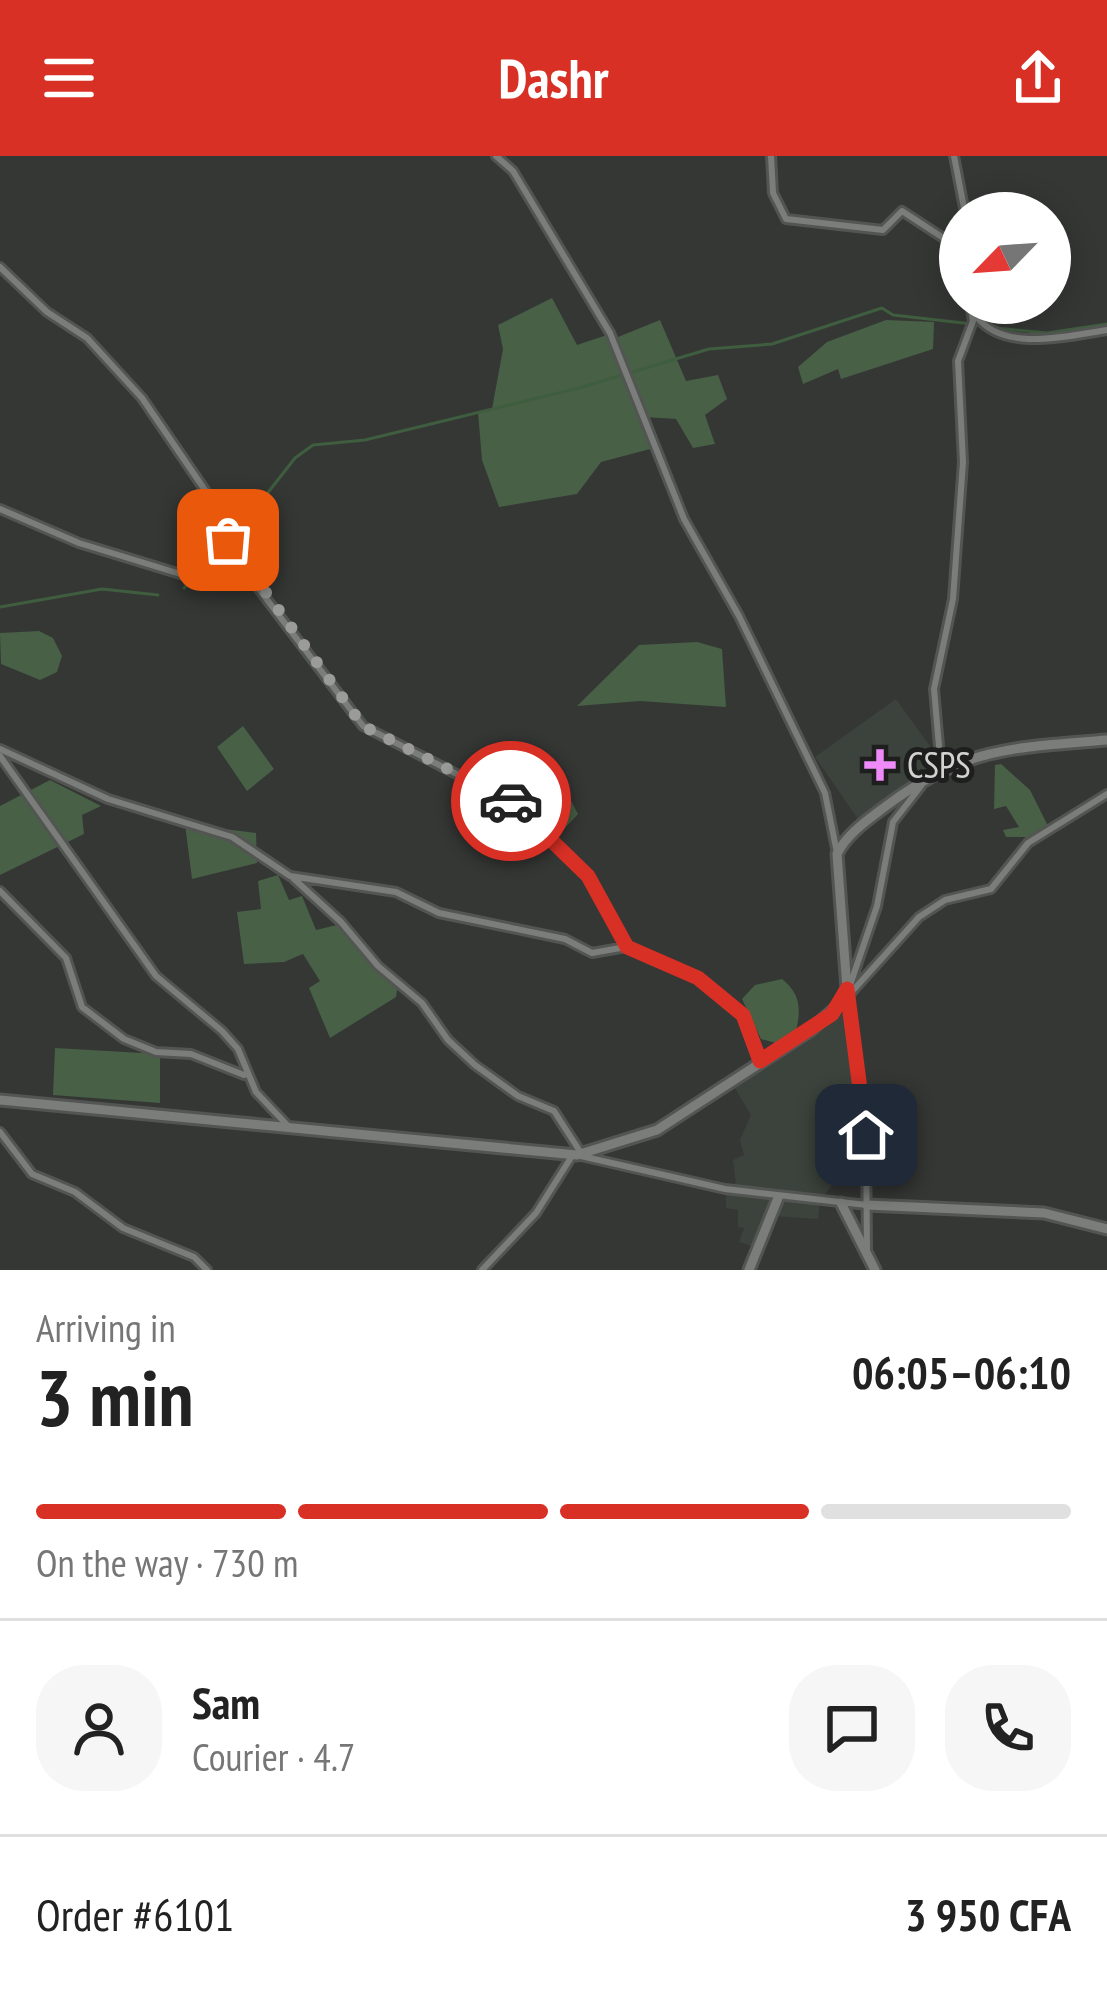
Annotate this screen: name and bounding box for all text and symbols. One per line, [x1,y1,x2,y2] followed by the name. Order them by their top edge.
[498,43,609,113] text: Dashr
[36,45,102,111] icon: menu
[1005,45,1071,111] icon: share
[939,192,1071,324] north arrow
[939,192,1071,324] map controls
[177,489,279,591] pin
[195,507,261,573] icon: bag
[451,741,571,861] courier
[907,741,971,788] place label: CSPS
[864,749,896,781] marker: CSPS
[478,768,544,834] icon: car
[815,1084,917,1186] pin
[833,1102,899,1168] icon: home
[36,1302,176,1353] text: Arriving in
[852,1343,1071,1401] text: 06:05–06:10
[36,1347,194,1448] text: 3 min
[36,1537,298,1588] text: On the way · 730 m
[36,1665,162,1791] button: person
[789,1665,915,1791] button: chat
[945,1665,1071,1791] button: phone
[192,1673,260,1731] text: Sam
[192,1731,355,1782] text: Courier · 4.7
[36,1885,234,1943] text: Order #6101
[905,1885,1071,1943] text: 3 950 CFA

